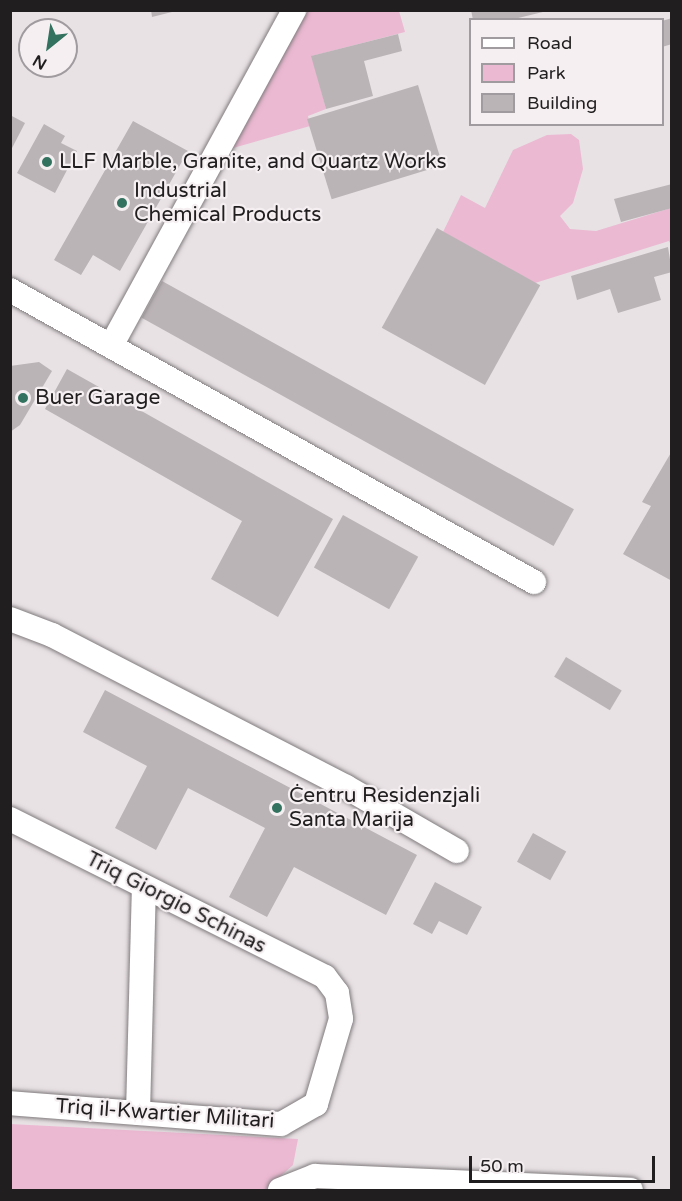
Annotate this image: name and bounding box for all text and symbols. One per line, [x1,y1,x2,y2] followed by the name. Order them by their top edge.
[18,18,78,78] north arrow
[469,18,664,126] legend
[527,32,572,54] text: Road
[29,50,51,74] text: N
[527,62,565,84] text: Park
[527,92,597,114] text: Building
[59,149,447,175] place label: LLF Marble, Granite, and Quartz Works
[40,155,54,169] marker: LLF Marble, Granite, and Quartz Works
[134,178,321,228] place label: Industrial Chemical Products
[115,196,129,210] marker: Industrial Chemical Products
[35,385,160,411] place label: Buer Garage
[16,391,30,405] marker: Buer Garage
[289,783,480,833] place label: Ċentru Residenzjali Santa Marija
[270,801,284,815] marker: Ċentru Residenzjali Santa Marija
[82,847,270,959] street label: Triq Giorgio Schinas
[55,1094,275,1134] street label: Triq il-Kwartier Militari
[472,1144,658,1182] scale bar
[480,1155,524,1177] text: 50 m

